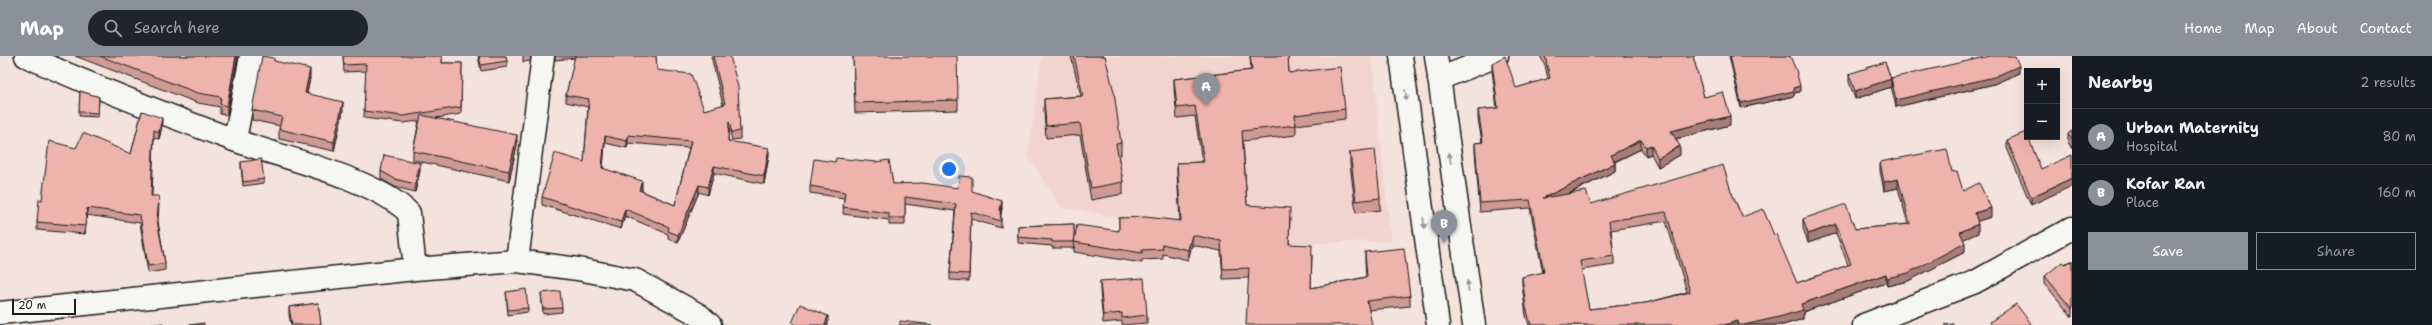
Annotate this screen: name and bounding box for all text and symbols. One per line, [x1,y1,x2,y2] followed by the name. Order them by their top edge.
[88,10,368,46] search box
[20,16,64,41] text: Map
[102,17,124,39] icon: search
[134,18,220,38] text: Search here
[2184,19,2223,37] text: Home
[2245,19,2275,37] text: Map
[2297,19,2338,37] text: About
[2360,19,2412,37] text: Contact
[2024,68,2060,140] map controls
[2024,68,2060,104] button: +
[2088,71,2153,93] text: Nearby
[1193,73,1219,106] pin: A
[2360,74,2416,91] text: 2 results
[1403,89,1409,101] one-way arrow
[2024,104,2060,140] button: −
[2126,118,2259,138] text: Urban Maternity
[2096,128,2106,145] text: A
[2382,128,2416,145] text: 80 m
[2126,138,2177,155] text: Hospital
[1447,152,1453,164] one-way arrow
[939,159,959,179] your location
[2126,174,2205,194] text: Kofar Ran
[2097,184,2105,201] text: B
[2378,184,2416,201] text: 160 m
[2126,194,2159,211] text: Place
[1431,210,1457,243] pin: B
[1421,217,1427,229] one-way arrow
[2088,232,2248,270] button: Save
[2256,232,2416,270] button: Share
[1465,280,1471,292] one-way arrow
[12,297,76,316] scale bar
[18,298,46,313] text: 20 m

